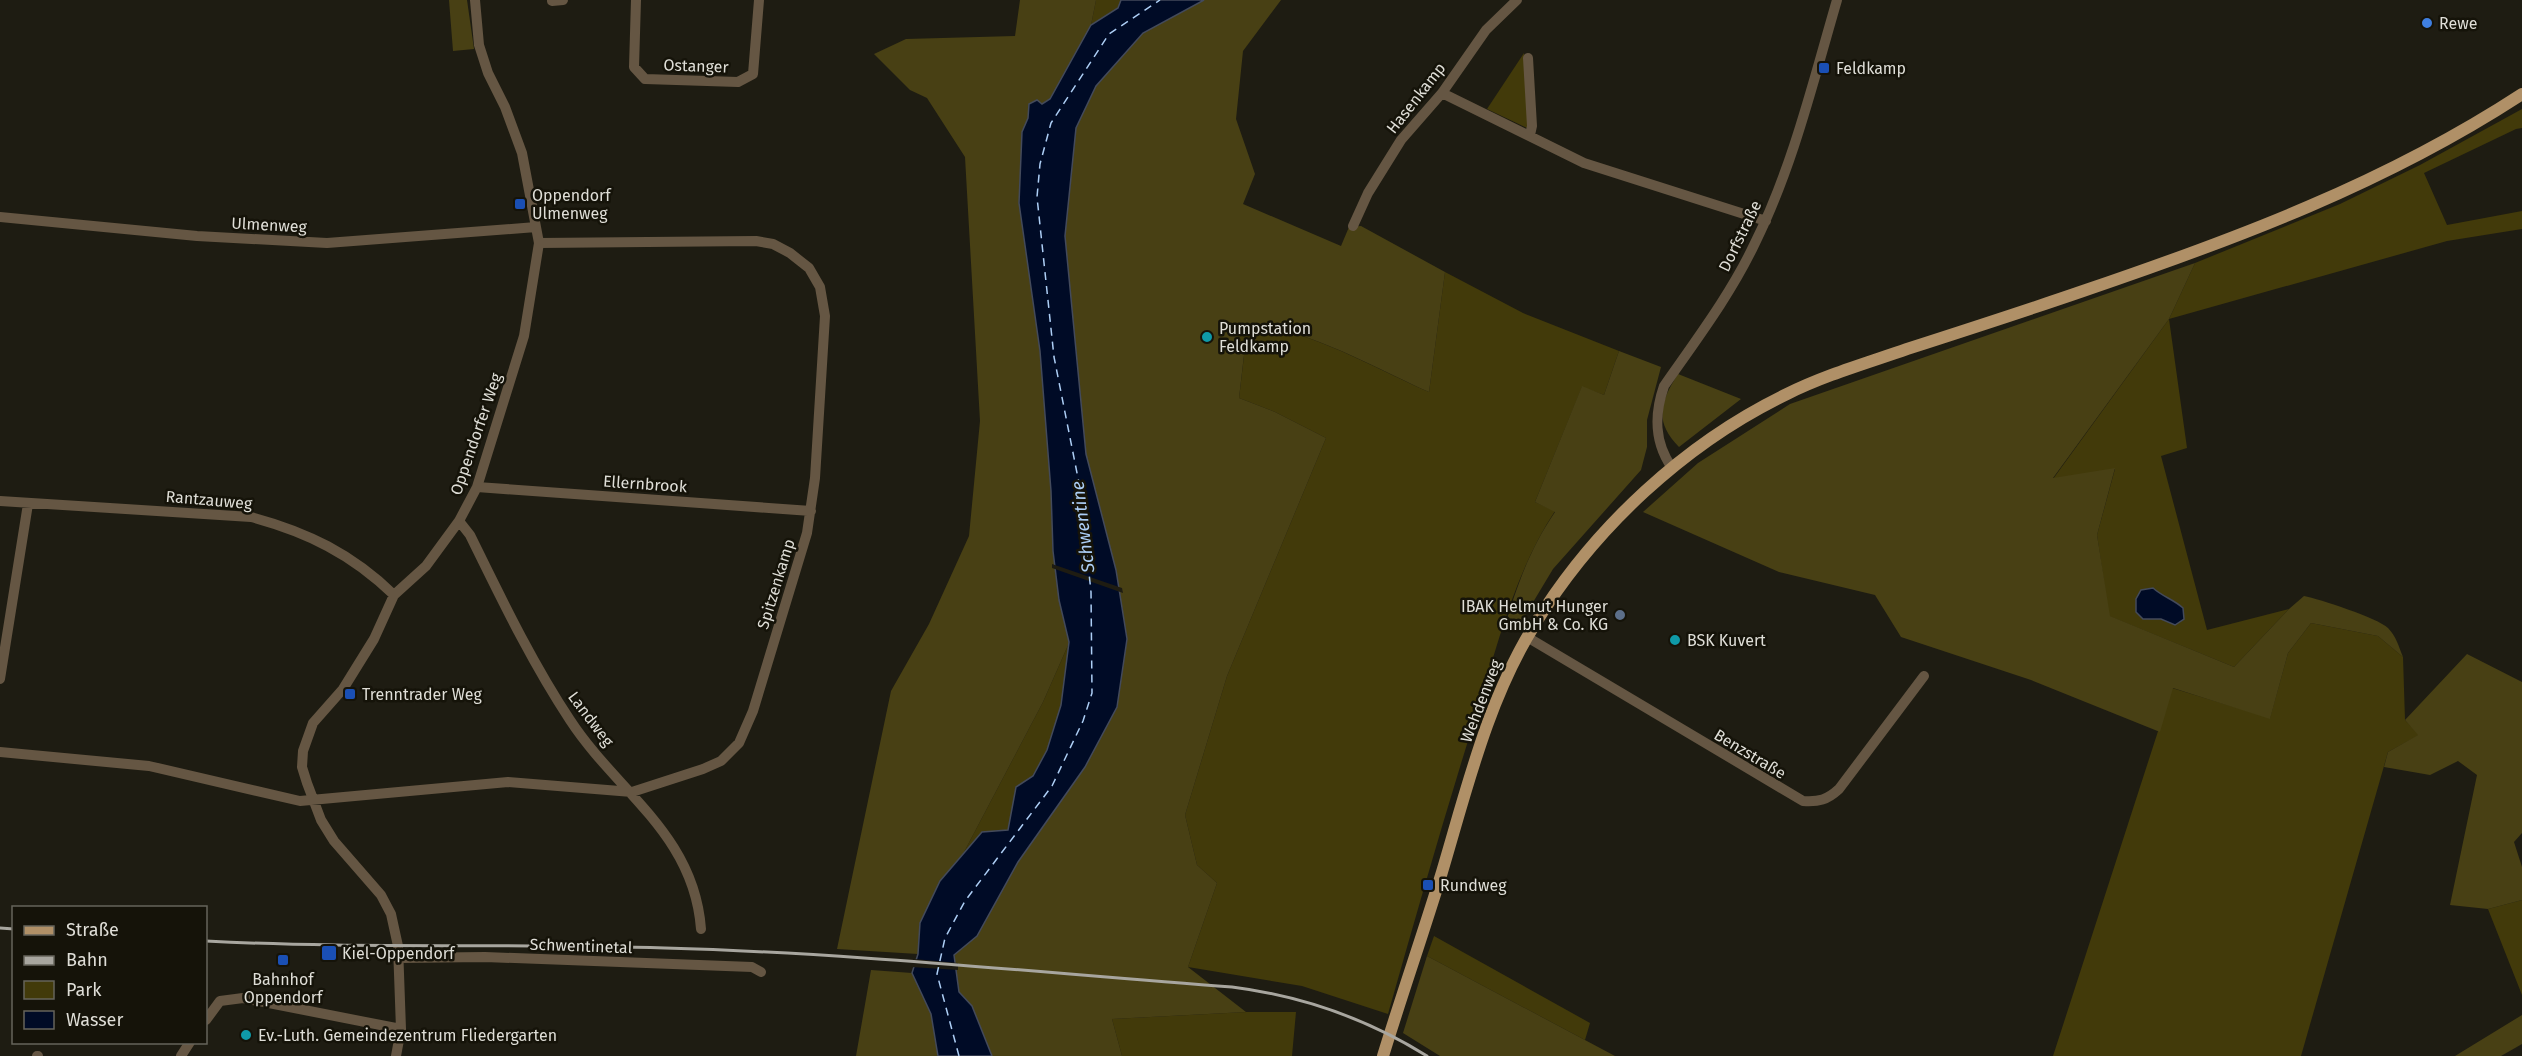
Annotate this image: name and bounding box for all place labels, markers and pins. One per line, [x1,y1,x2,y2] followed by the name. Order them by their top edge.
[2439,14,2477,33] place label: Rewe
[2420,16,2434,30] marker: Rewe
[1836,59,1906,78] place label: Feldkamp
[1817,61,1831,75] marker: Feldkamp
[532,186,612,223] place label: Oppendorf Ulmenweg
[513,197,527,211] marker: Oppendorf Ulmenweg
[1219,319,1311,356] place label: Pumpstation Feldkamp
[1200,330,1214,344] marker: Pumpstation Feldkamp
[1461,597,1609,634] place label: IBAK Helmut Hunger GmbH & Co. KG
[1613,608,1627,622] marker: IBAK Helmut Hunger GmbH & Co. KG
[1687,631,1766,650] place label: BSK Kuvert
[1668,633,1682,647] marker: BSK Kuvert
[362,685,483,704] place label: Trenntrader Weg
[343,687,357,701] marker: Trenntrader Weg
[1440,876,1507,895] place label: Rundweg
[1421,878,1435,892] marker: Rundweg
[320,944,338,962] marker: Kiel-Oppendorf
[342,944,456,963] place label: Kiel-Oppendorf
[276,953,290,967] marker: Bahnhof Oppendorf
[244,970,324,1007] place label: Bahnhof Oppendorf
[258,1026,557,1045] place label: Ev.-Luth. Gemeindezentrum Fliedergarten
[239,1028,253,1042] marker: Ev.-Luth. Gemeindezentrum Fliedergarten

